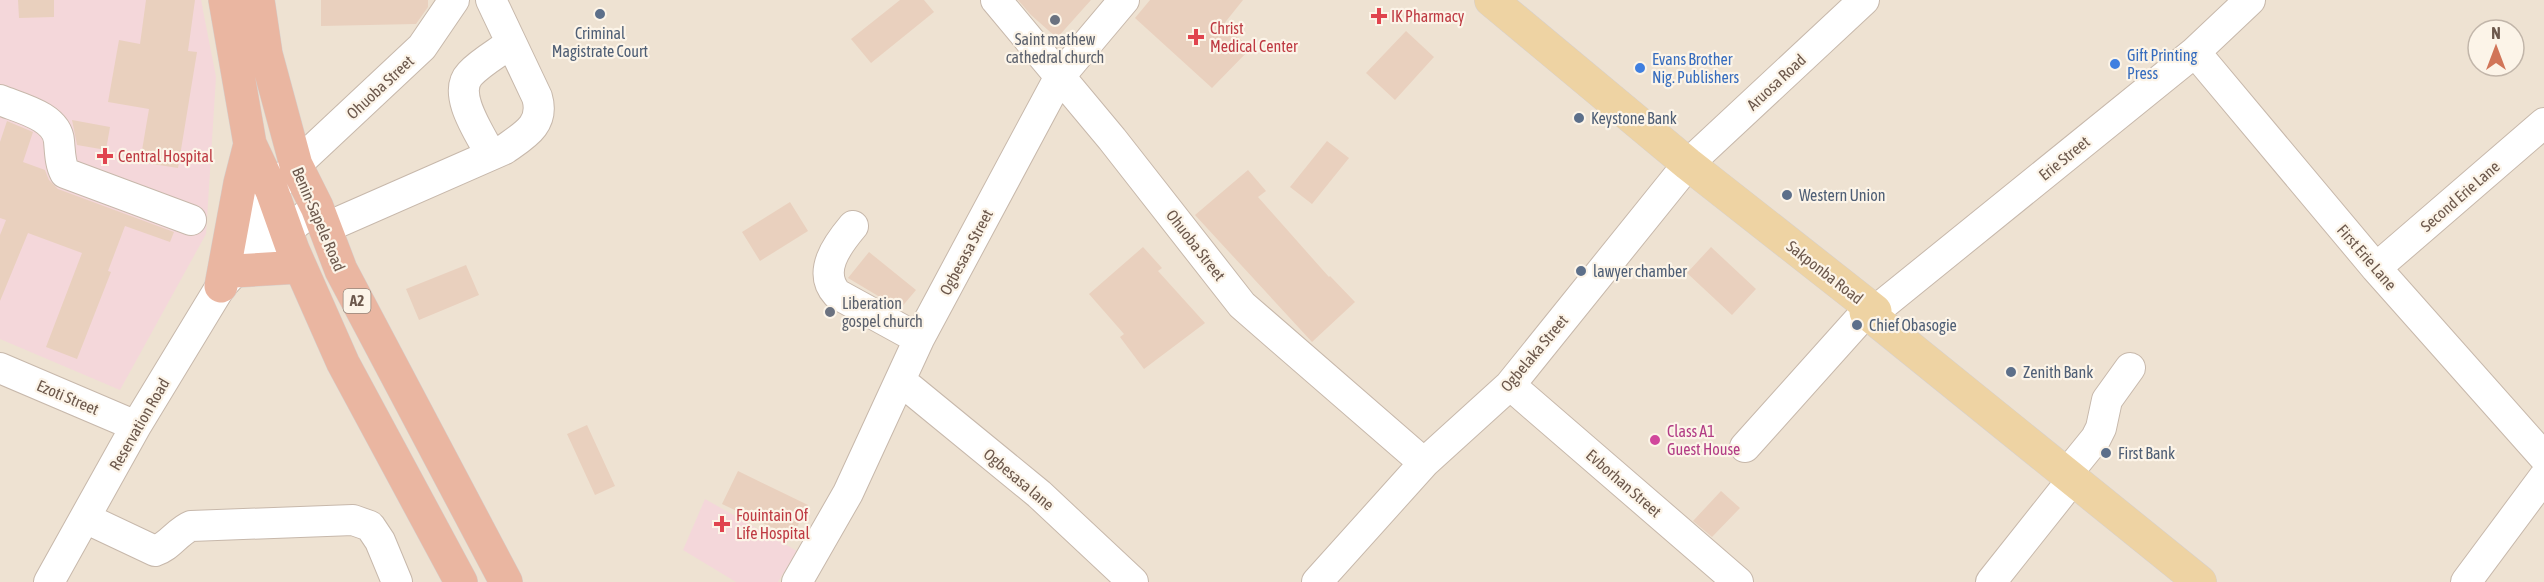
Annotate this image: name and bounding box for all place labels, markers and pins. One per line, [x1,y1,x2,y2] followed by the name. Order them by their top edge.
[593,7,607,21] marker: Criminal Magistrate Court
[1391,7,1465,26] place label: IK Pharmacy
[1372,9,1386,23] marker: IK Pharmacy
[1048,13,1062,27] marker: Saint mathew cathedral church
[1210,19,1298,55] place label: Christ Medical Center
[552,24,649,61] place label: Criminal Magistrate Court
[1187,28,1205,46] marker: Christ Medical Center
[1006,30,1104,66] place label: Saint mathew cathedral church
[2127,46,2197,82] place label: Gift Printing Press
[1652,50,1740,87] place label: Evans Brother Nig. Publishers
[2108,57,2122,71] marker: Gift Printing Press
[1633,61,1647,75] marker: Evans Brother Nig. Publishers
[1591,109,1677,128] place label: Keystone Bank
[1572,111,1586,125] marker: Keystone Bank
[96,147,114,165] marker: Central Hospital
[118,147,214,166] place label: Central Hospital
[1799,186,1886,204] place label: Western Union
[1780,188,1794,202] marker: Western Union
[1593,262,1687,281] place label: lawyer chamber
[1574,264,1588,278] marker: lawyer chamber
[842,294,923,331] place label: Liberation gospel church
[823,305,837,319] marker: Liberation gospel church
[1869,316,1957,335] place label: Chief Obasogie
[1850,318,1864,332] marker: Chief Obasogie
[2023,363,2093,381] place label: Zenith Bank
[2004,365,2018,379] marker: Zenith Bank
[1667,422,1740,458] place label: Class A1 Guest House
[1648,433,1662,447] marker: Class A1 Guest House
[2118,444,2175,462] place label: First Bank
[2099,446,2113,460] marker: First Bank
[736,506,811,543] place label: Fouintain Of Life Hospital
[713,515,731,533] marker: Fouintain Of Life Hospital

